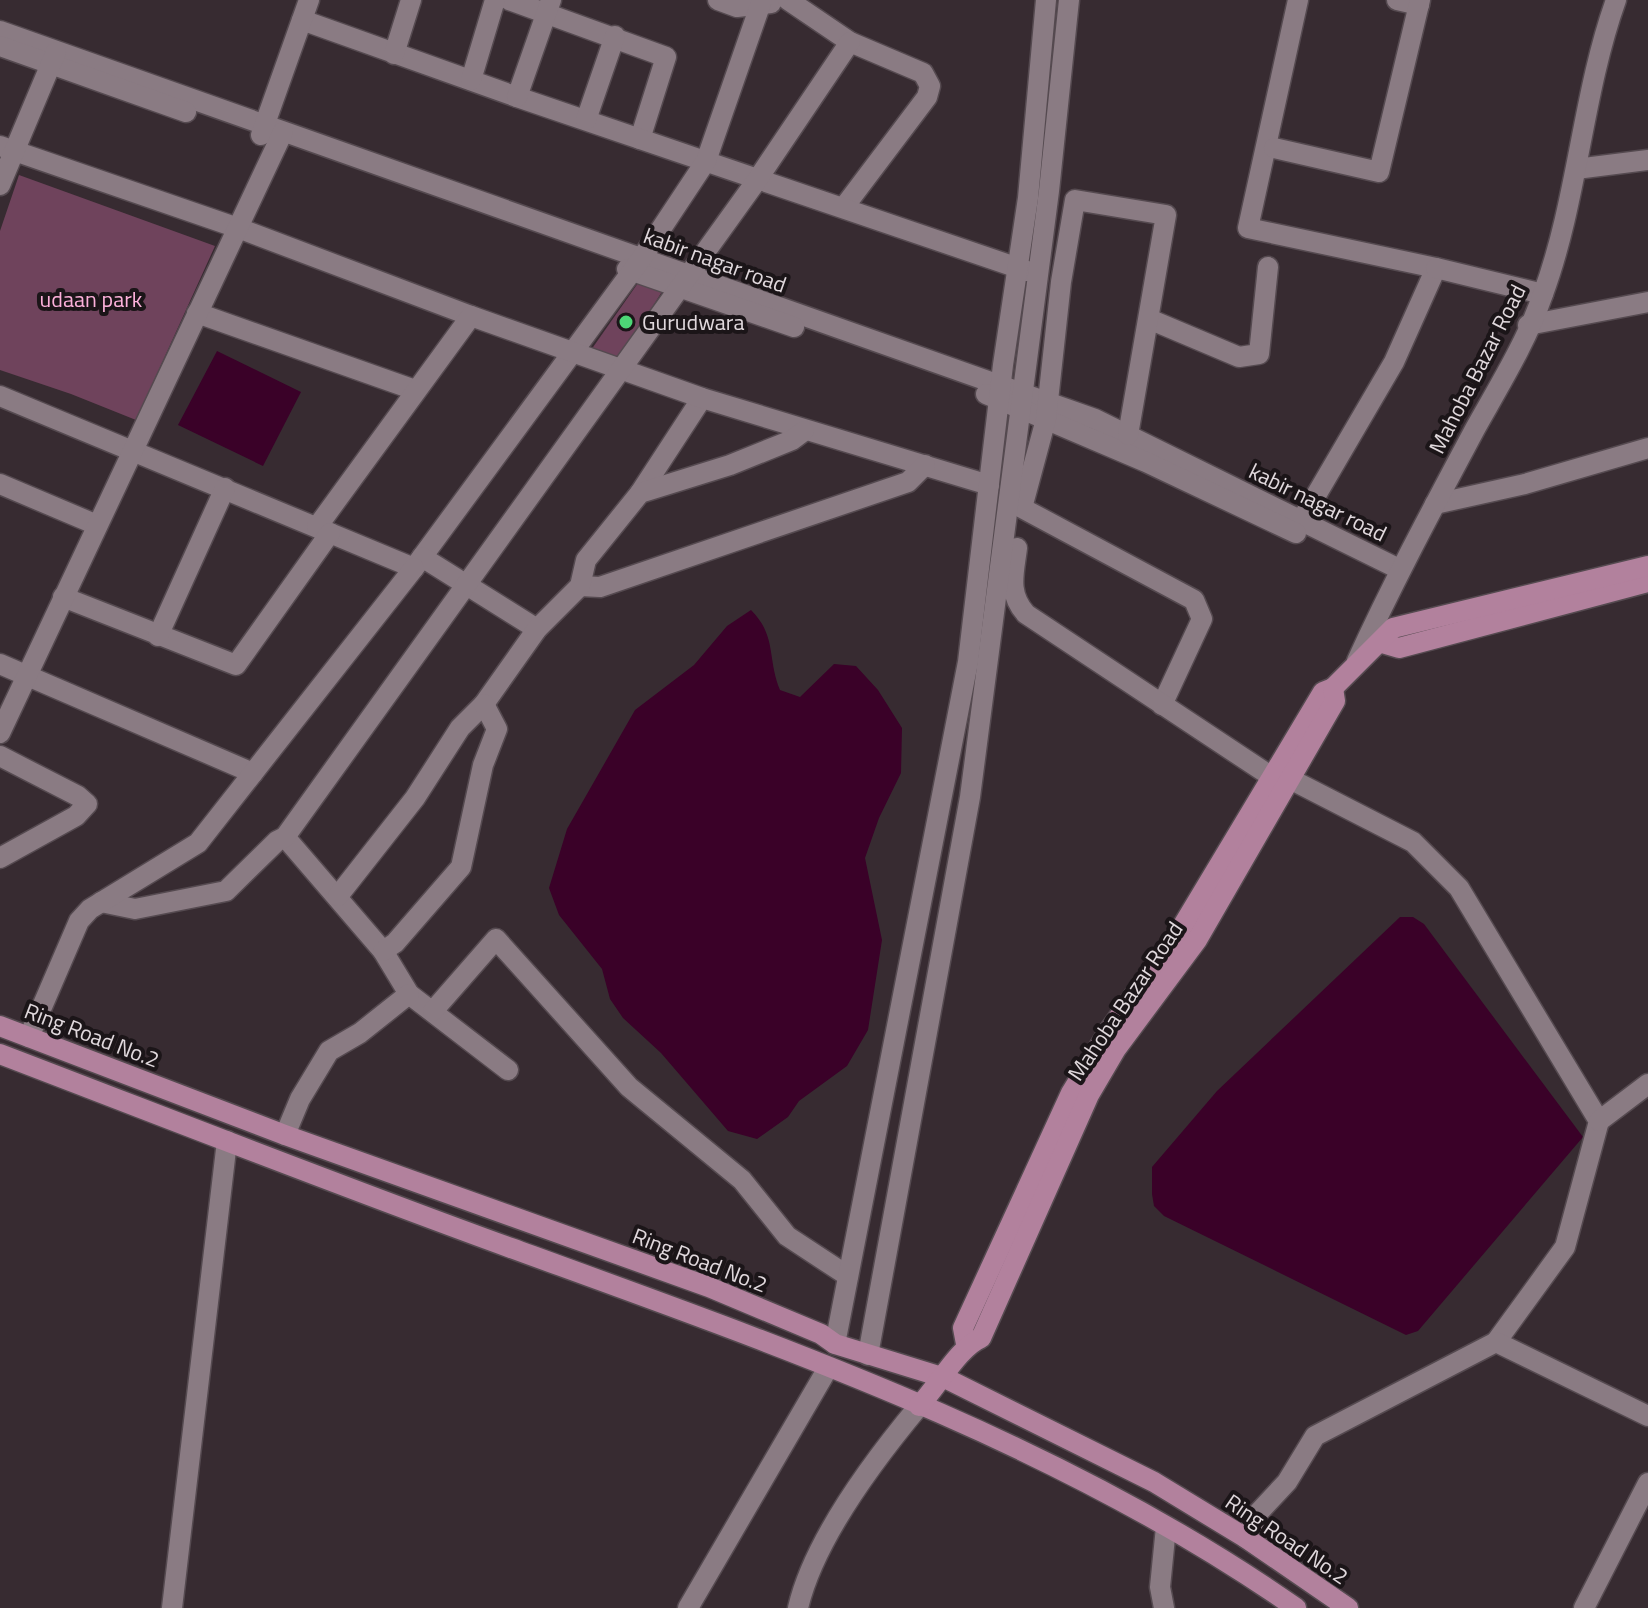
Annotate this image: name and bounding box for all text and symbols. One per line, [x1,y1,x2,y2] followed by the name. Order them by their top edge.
[639,218,791,302] street label: kabir nagar road
[1420,278,1534,460] street label: Mahoba Bazar Road
[40,282,143,316] park label: udaan park
[642,305,744,339] place label: Gurudwara
[617,313,635,331] marker: Gurudwara
[1243,454,1393,550] street label: kabir nagar road
[1059,914,1191,1088] street label: Mahoba Bazar Road
[19,994,165,1076] street label: Ring Road No.2
[627,1219,773,1301] street label: Ring Road No.2
[1219,1485,1355,1593] street label: Ring Road No.2

